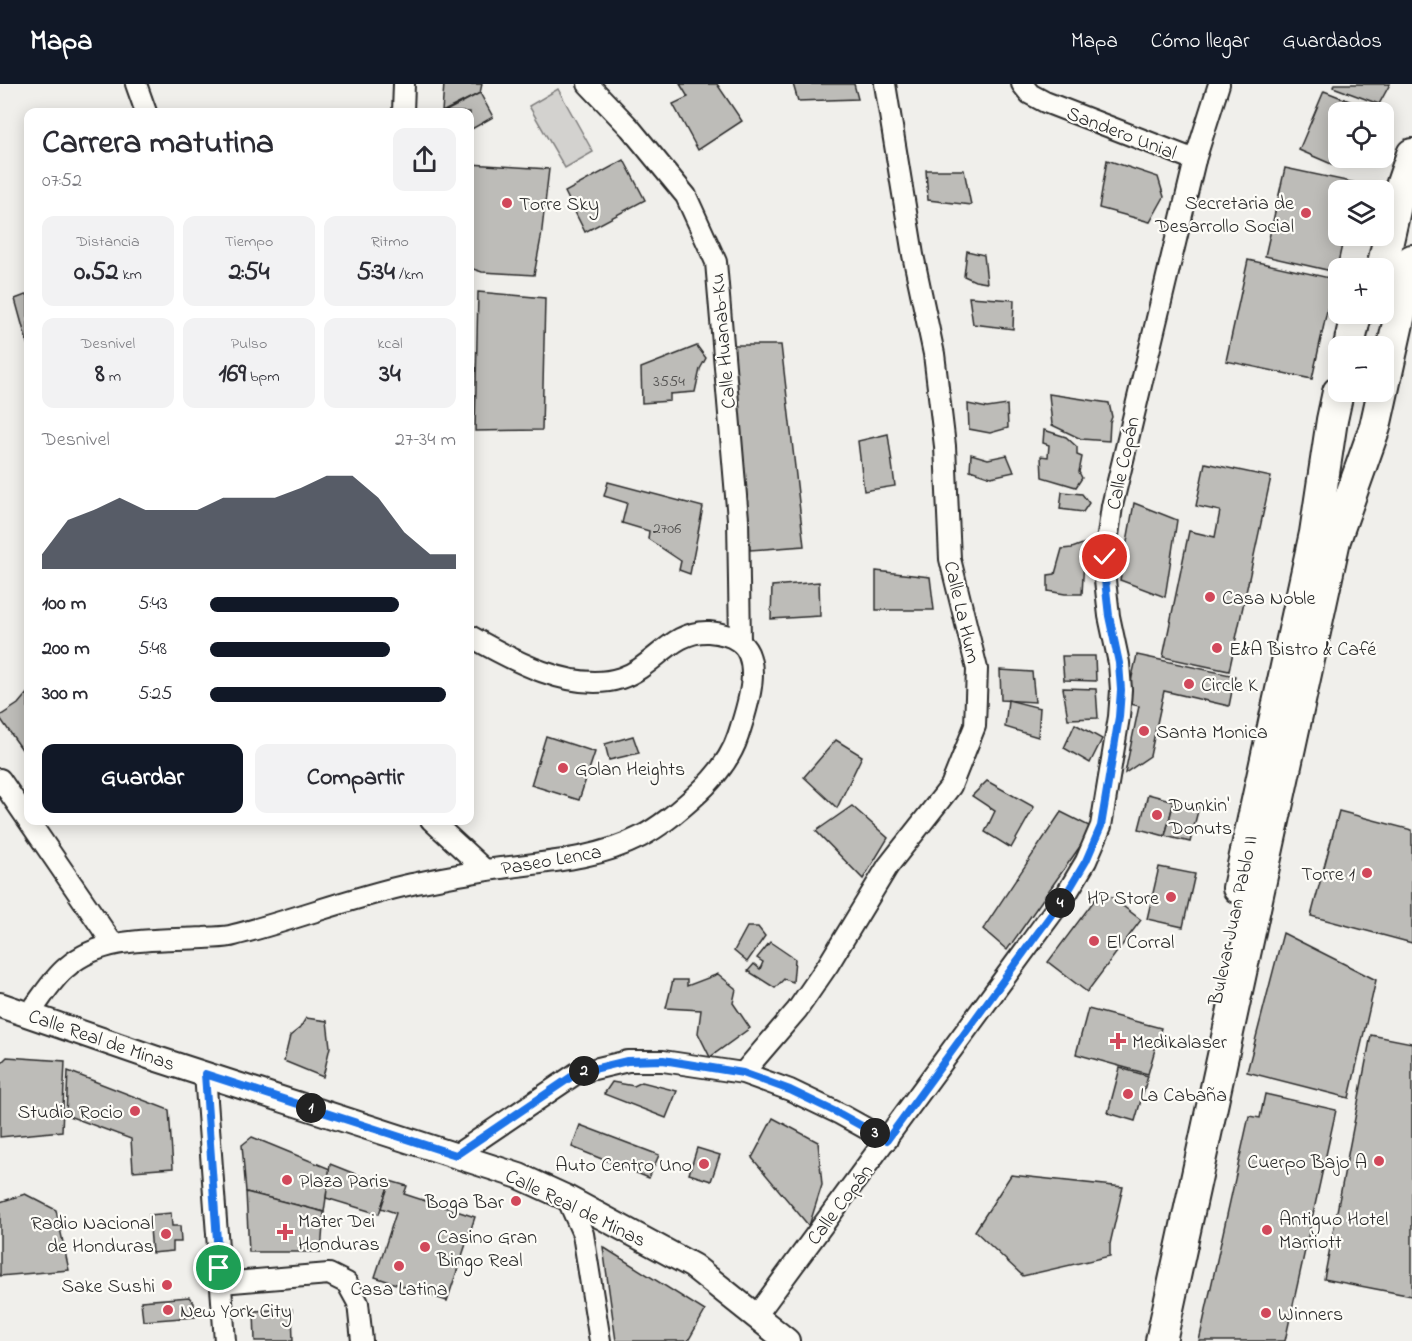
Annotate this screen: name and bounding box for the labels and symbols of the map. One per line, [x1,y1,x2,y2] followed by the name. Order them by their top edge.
[1062,100,1180,169] street label: Sandero Unial
[1154,190,1294,242] place label: Secretaria de Desarrollo Social
[519,191,599,220] place label: Torre Sky
[500,196,514,210] marker: Torre Sky
[1299,206,1313,220] marker: Secretaria de Desarrollo Social
[704,272,745,410] street label: Calle Huanab-Ku
[653,370,685,394] house number: 3554
[1100,414,1149,513] street label: Calle Copán
[653,517,681,541] house number: 2706
[1079,531,1130,582] pin
[935,559,986,667] street label: Calle La Hum
[1222,585,1315,614] place label: Casa Noble
[1203,590,1217,604] marker: Casa Noble
[1229,636,1376,665] place label: E&A Bistro & Café
[1210,641,1224,655] marker: E&A Bistro & Café
[1201,672,1258,701] place label: Circle K
[1182,677,1196,691] marker: Circle K
[1156,719,1268,748] place label: Santa Monica
[1137,724,1151,738] marker: Santa Monica
[575,756,685,786] place label: Golan Heights
[556,761,570,775] marker: Golan Heights
[1168,792,1232,844] place label: Dunkin' Donuts
[1150,808,1164,822] marker: Dunkin' Donuts
[1202,833,1267,1009] street label: Bulevar Juan Pablo II
[499,838,604,885] street label: Paseo Lenca
[1301,861,1355,890] place label: Torre 1
[1360,866,1374,880] marker: Torre 1
[1087,885,1159,914] place label: HP Store
[1045,888,1075,918] pin: 4
[1164,890,1178,904] marker: HP Store
[1106,929,1174,958] place label: El Corral
[1087,934,1101,948] marker: El Corral
[24,1003,178,1080] street label: Calle Real de Minas
[1132,1029,1228,1058] place label: Medikalaser
[1109,1032,1127,1050] marker: Medikalaser
[569,1056,599,1086] pin: 2
[1140,1082,1227,1111] place label: La Cabaña
[1121,1087,1135,1101] marker: La Cabaña
[296,1093,326,1123] pin: 1
[17,1099,123,1128] place label: Studio Rocio
[128,1104,142,1118] marker: Studio Rocio
[860,1118,890,1148] pin: 3
[1247,1149,1367,1178] place label: Cuerpo Bajo A
[555,1152,692,1181] place label: Auto Centro Uno
[1372,1154,1386,1168] marker: Cuerpo Bajo A
[697,1157,711,1171] marker: Auto Centro Uno
[801,1159,881,1252] street label: Calle Copán
[500,1163,650,1256] street label: Calle Real de Minas
[299,1168,389,1197] place label: Plaza Paris
[280,1173,294,1187] marker: Plaza Paris
[424,1189,505,1219] place label: Boga Bar
[509,1194,523,1208] marker: Boga Bar
[1279,1206,1388,1258] place label: Antiguo Hotel Marriott
[298,1208,380,1260] place label: Mater Dei Honduras
[31,1210,154,1262] place label: Radio Nacional de Honduras
[276,1223,294,1241] marker: Mater Dei Honduras
[1260,1223,1274,1237] marker: Antiguo Hotel Marriott
[436,1224,537,1277] place label: Casino Gran Bingo Real
[159,1227,173,1241] marker: Radio Nacional de Honduras
[418,1240,432,1254] marker: Casino Gran Bingo Real
[193,1242,244,1293] pin
[392,1259,406,1273] marker: Casa Latina
[61,1273,155,1302] place label: Sake Sushi
[351,1276,447,1305] place label: Casa Latina
[160,1278,174,1292] marker: Sake Sushi
[180,1298,292,1327] place label: New York City
[1278,1301,1343,1330] place label: Winners
[161,1303,175,1317] marker: New York City
[1259,1306,1273,1320] marker: Winners

